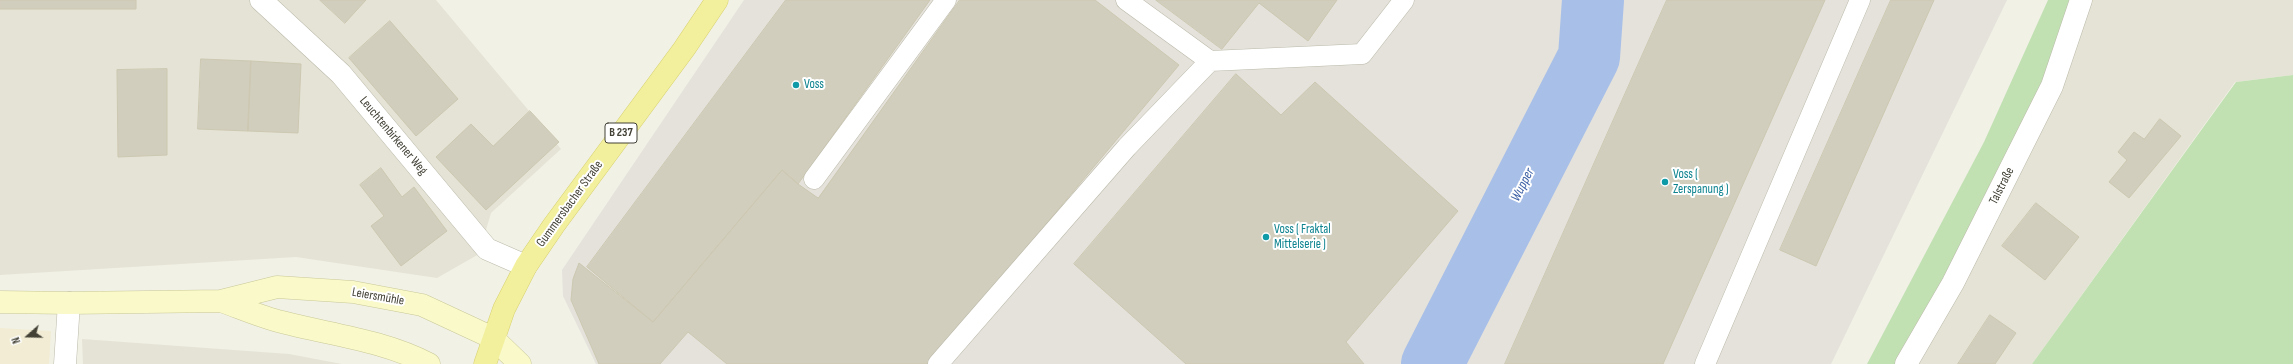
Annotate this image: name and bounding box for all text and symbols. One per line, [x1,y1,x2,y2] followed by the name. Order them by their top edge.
[804,77,824,93] place label: Voss
[791,80,801,90] marker: Voss
[356,94,430,178] street label: Leuchtenbirkener Weg
[605,123,637,143] road number: B 237
[533,158,607,250] street label: Gummersbacher Straße
[1986,165,2018,207] street label: Talstraße
[1508,166,1538,204] water label: Wupper
[1673,167,1729,198] place label: Voss ( Zerspanung )
[1660,177,1670,187] marker: Voss ( Zerspanung )
[1274,222,1331,253] place label: Voss ( Fraktal Mittelserie )
[1261,232,1271,242] marker: Voss ( Fraktal Mittelserie )
[351,285,405,309] street label: Leiersmühle
[8,316,48,356] north arrow
[9,335,23,345] text: N

